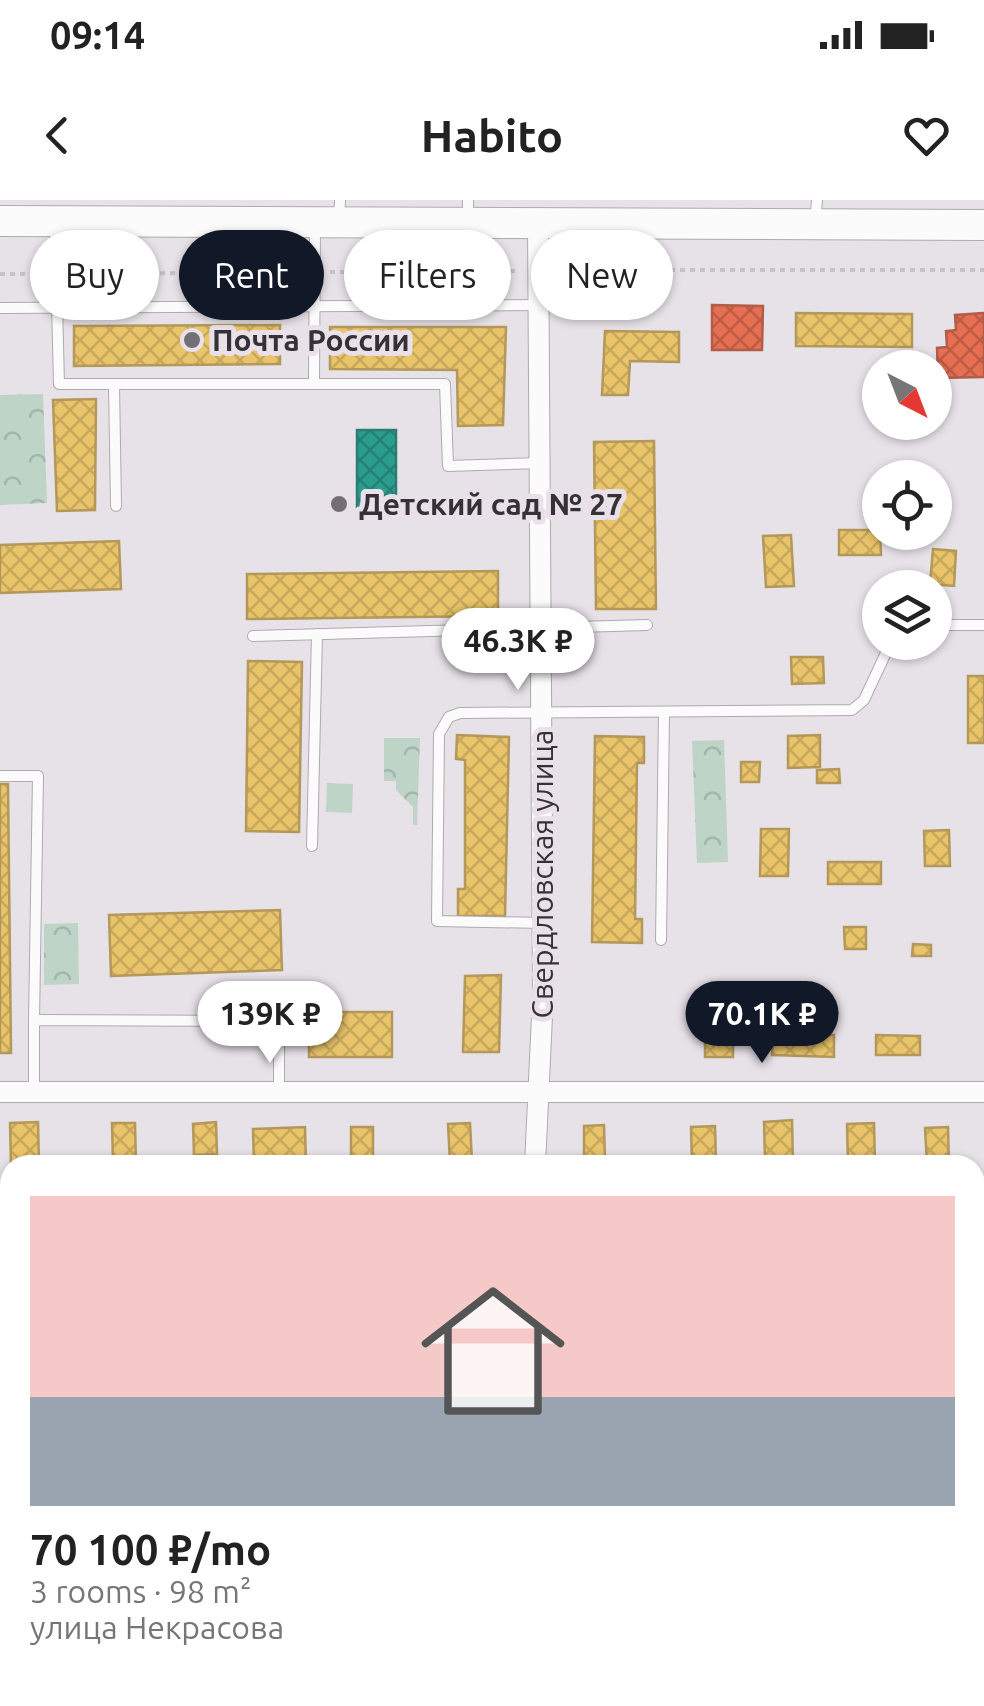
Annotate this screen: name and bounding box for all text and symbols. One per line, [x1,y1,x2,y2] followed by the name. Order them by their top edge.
[50,14,145,56] text: 09:14
[30,108,85,163] icon: back
[899,108,954,163] icon: heart
[421,110,563,161] text: Habito
[30,230,159,320] chip: Buy
[179,230,324,320] chip: Rent
[344,230,511,320] chip: Filters
[531,230,673,320] chip: New
[212,323,410,357] place label: Почта России
[181,329,203,351] marker: Почта России
[862,350,952,440] north arrow
[862,350,952,660] map controls
[862,460,952,550] button: locate
[359,487,623,521] place label: Детский сад № 27
[328,493,350,515] marker: Детский сад № 27
[862,570,952,660] button: layers
[426,608,610,693] pin: 46.3K ₽
[464,622,572,658] text: 46.3K ₽
[525,730,559,1018] street label: Свердловская улица
[189,981,351,1066] pin: 139K ₽
[670,981,854,1066] pin: 70.1K ₽
[219,995,321,1031] text: 139K ₽
[708,995,816,1031] text: 70.1K ₽
[403,1261,583,1441] icon: home
[30,1526,271,1573] text: 70 100 ₽/mo
[30,1573,251,1609] text: 3 rooms · 98 m²
[30,1609,284,1645] text: улица Некрасова

